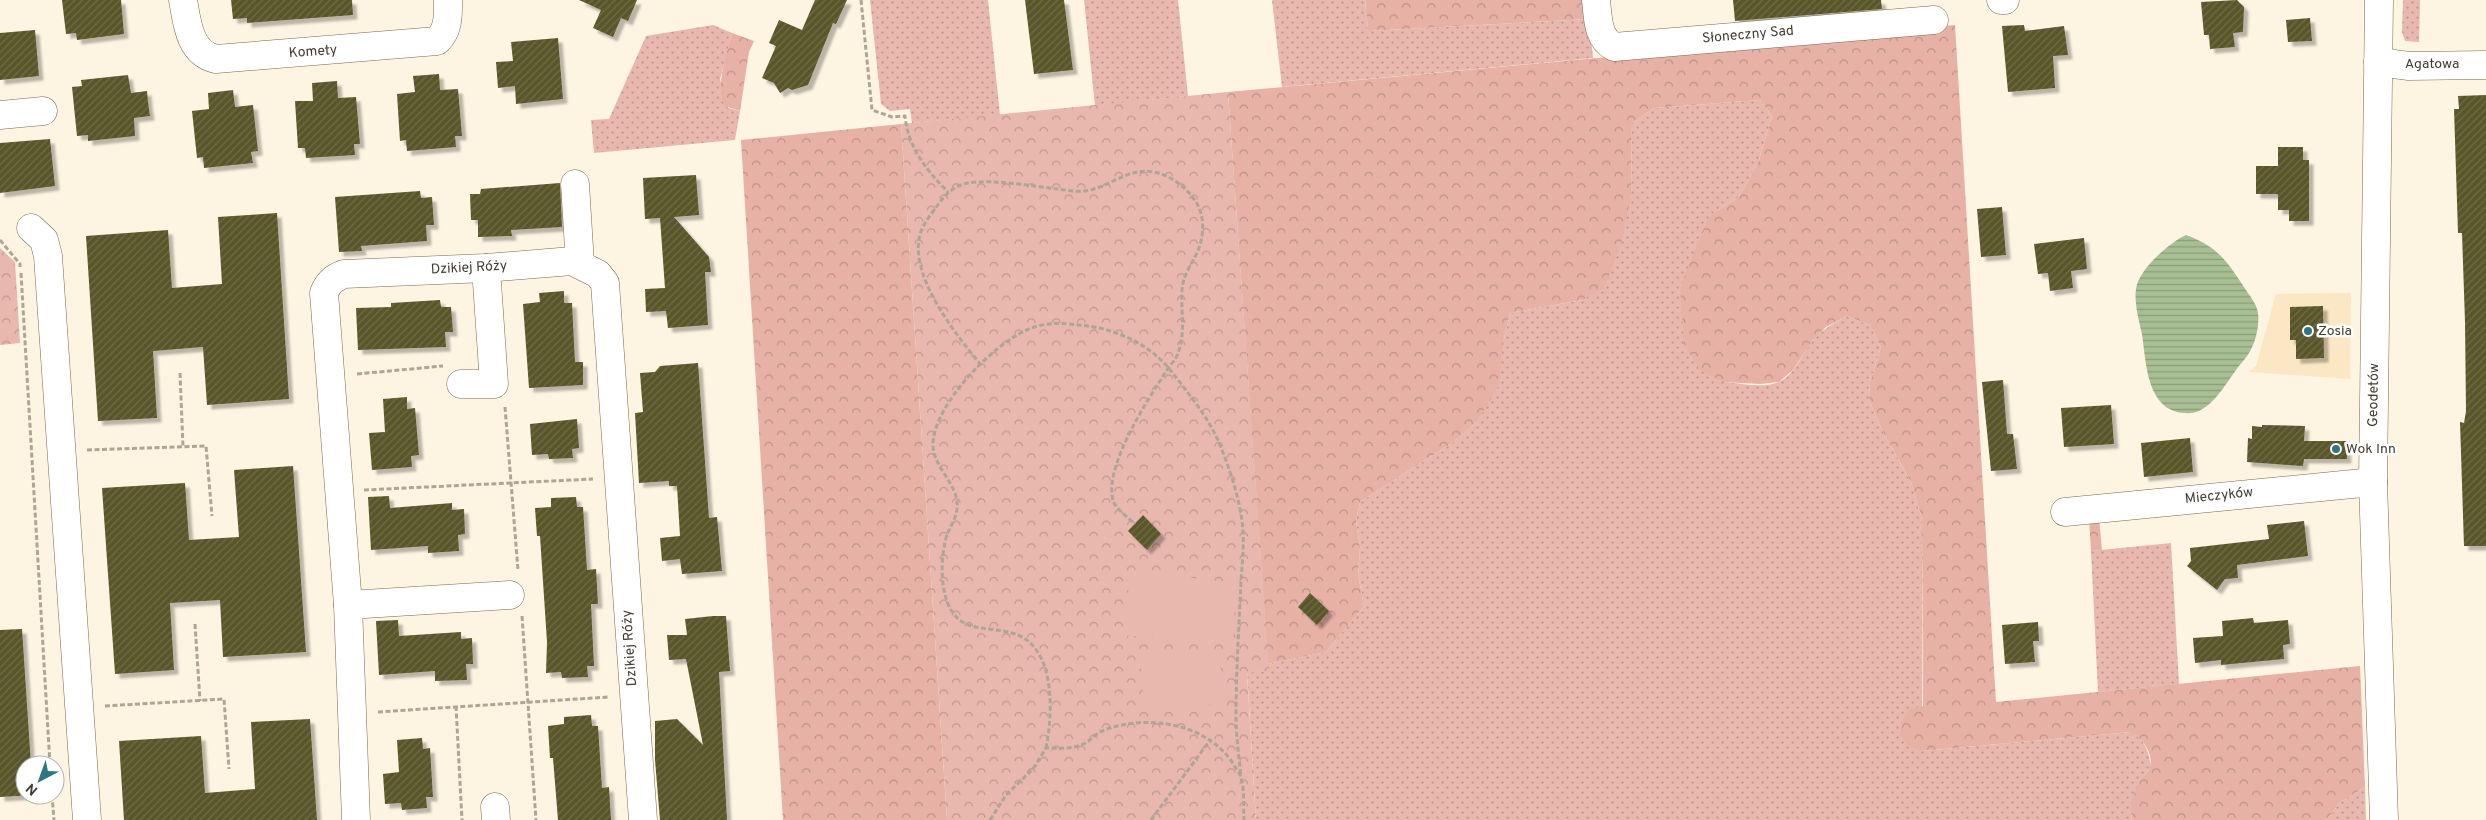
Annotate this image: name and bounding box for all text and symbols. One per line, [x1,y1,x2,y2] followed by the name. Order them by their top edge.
[1701,23,1795,47] street label: Słoneczny Sad
[288,42,338,62] street label: Komety
[2405,56,2459,73] street label: Agatowa
[430,258,508,278] street label: Dzikiej Róży
[2318,323,2352,340] place label: Zosia
[2302,325,2314,337] marker: Zosia
[2365,363,2383,427] street label: Geodetów
[2346,441,2396,458] place label: Wok Inn
[2330,443,2342,455] marker: Wok Inn
[2184,484,2254,508] street label: Mieczyków
[619,609,641,687] street label: Dzikiej Róży
[15,755,65,805] north arrow
[23,779,42,798] text: N

